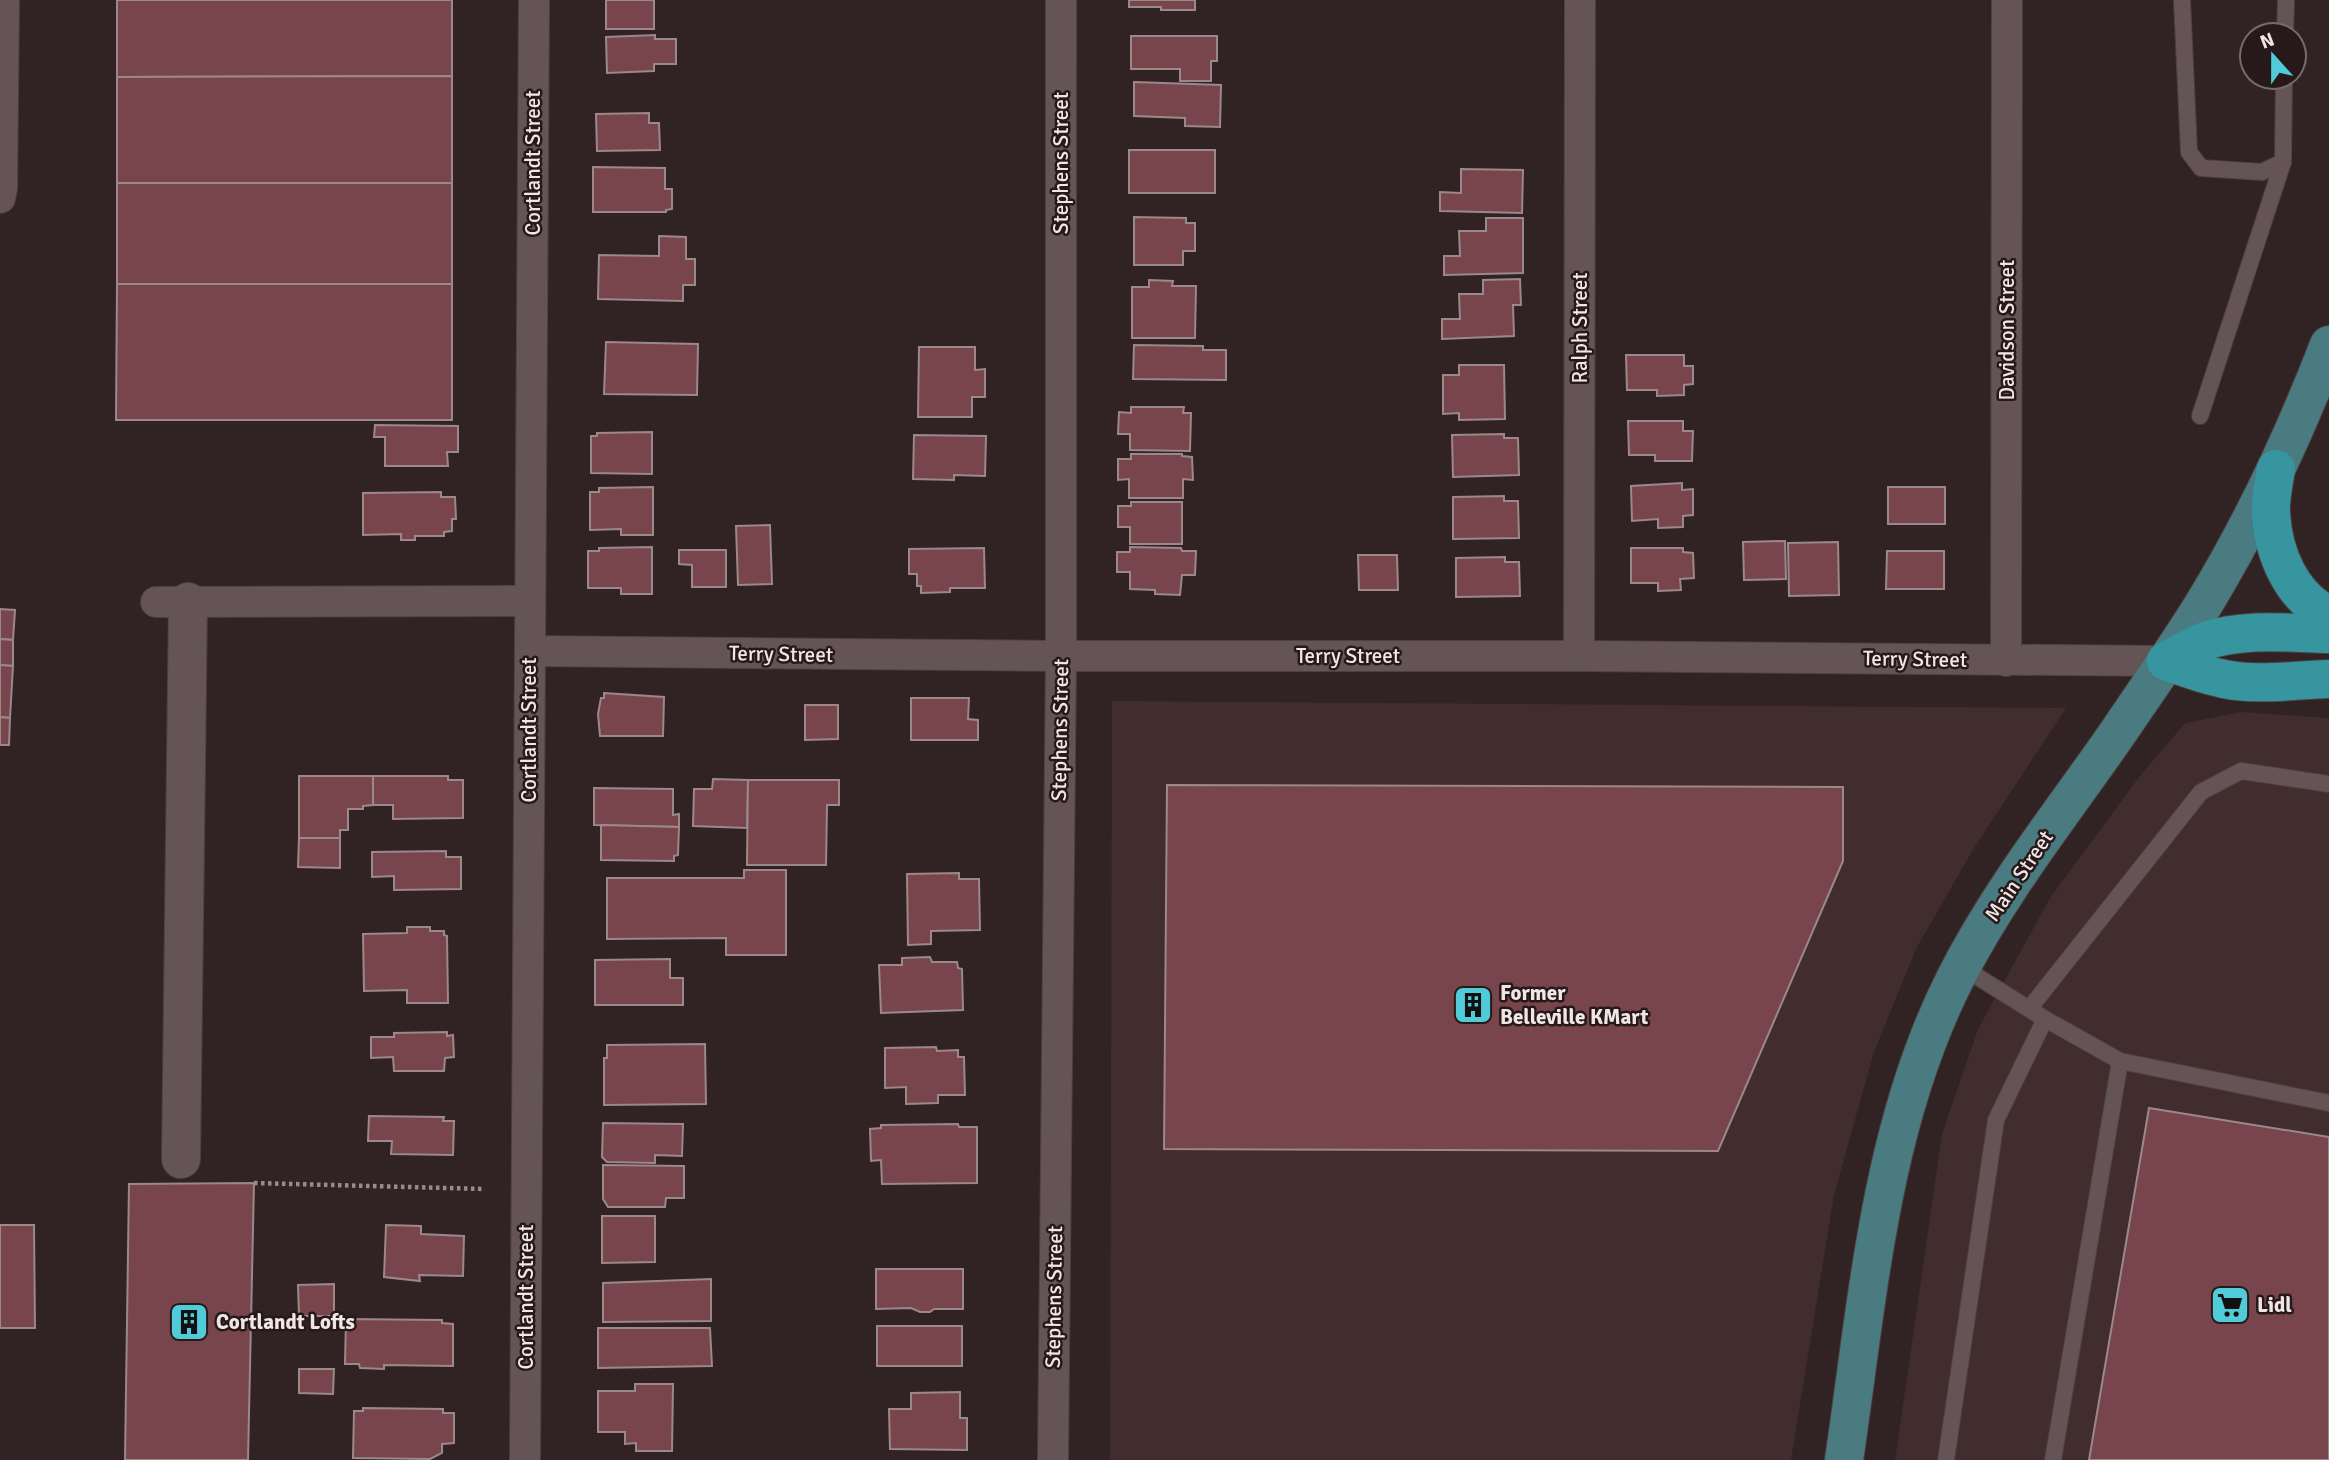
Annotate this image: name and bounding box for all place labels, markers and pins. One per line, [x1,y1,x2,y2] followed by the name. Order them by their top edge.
[1500,980,1648,1030] place label: Former Belleville KMart
[1452,984,1494,1026] building icon: Former Belleville KMart
[2209,1284,2251,1326] supermarket icon: Lidl
[2257,1292,2292,1318] place label: Lidl
[168,1301,210,1343] building icon: Cortlandt Lofts
[216,1309,355,1335] place label: Cortlandt Lofts

